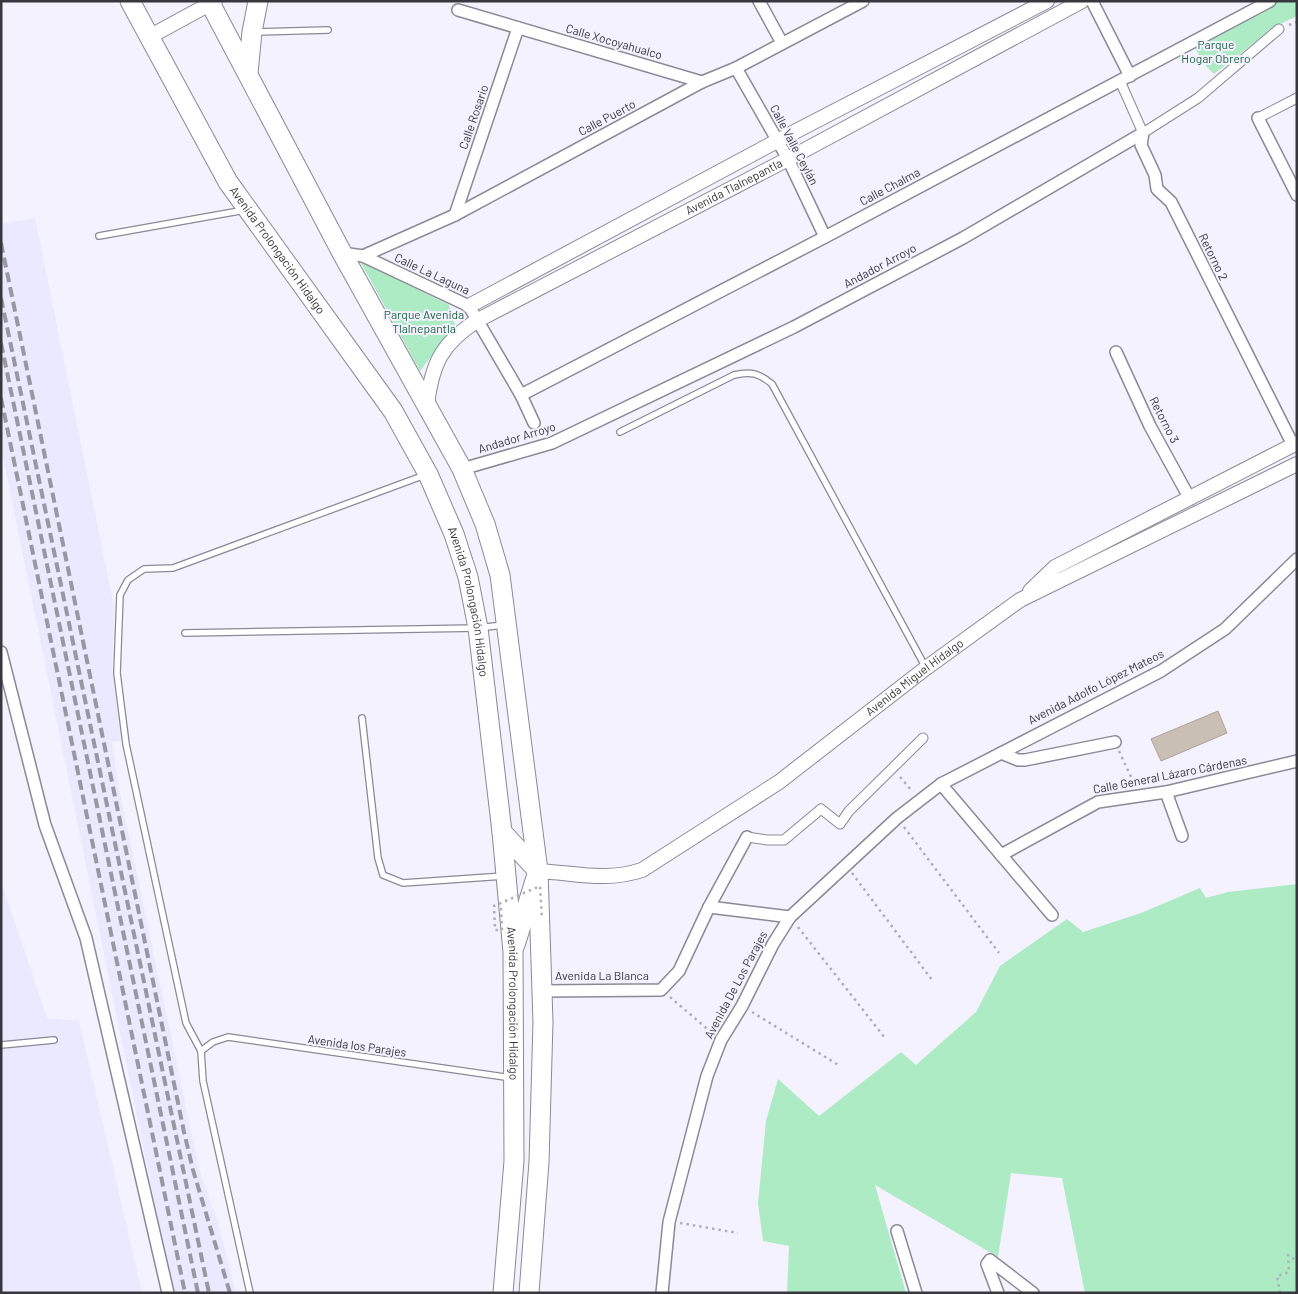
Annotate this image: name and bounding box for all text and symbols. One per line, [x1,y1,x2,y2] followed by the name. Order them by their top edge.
[564,21,664,61] street label: Calle Xocoyahualco
[1181,37,1251,65] park label: Parque Hogar Obrero
[455,83,491,151] street label: Calle Rosario
[575,96,638,138] street label: Calle Puerto
[768,102,822,187] street label: Calle Valle Ceylán
[683,155,784,217] street label: Avenida Tlalnepantla
[857,164,922,208] street label: Calle Chalma
[227,183,329,316] street label: Avenida Prolongación Hidalgo
[1197,231,1231,282] street label: Retorno 2
[841,240,918,290] street label: Andador Arroyo
[393,250,472,297] street label: Calle La Laguna
[384,307,464,335] park label: Parque Avenida Tlalnepantla
[1147,394,1183,445] street label: Retorno 3
[476,419,557,455] street label: Andador Arroyo
[446,524,492,678] street label: Avenida Prolongación Hidalgo
[862,635,966,718] street label: Avenida Miguel Hidalgo
[1025,646,1166,727] street label: Avenida Adolfo López Mateos
[1092,752,1248,796] street label: Calle General Lázaro Cárdenas
[505,926,522,1080] street label: Avenida Prolongación Hidalgo
[701,928,770,1041] street label: Avenida De Los Parajes
[555,968,649,982] street label: Avenida La Blanca
[307,1031,408,1059] street label: Avenida los Parajes

